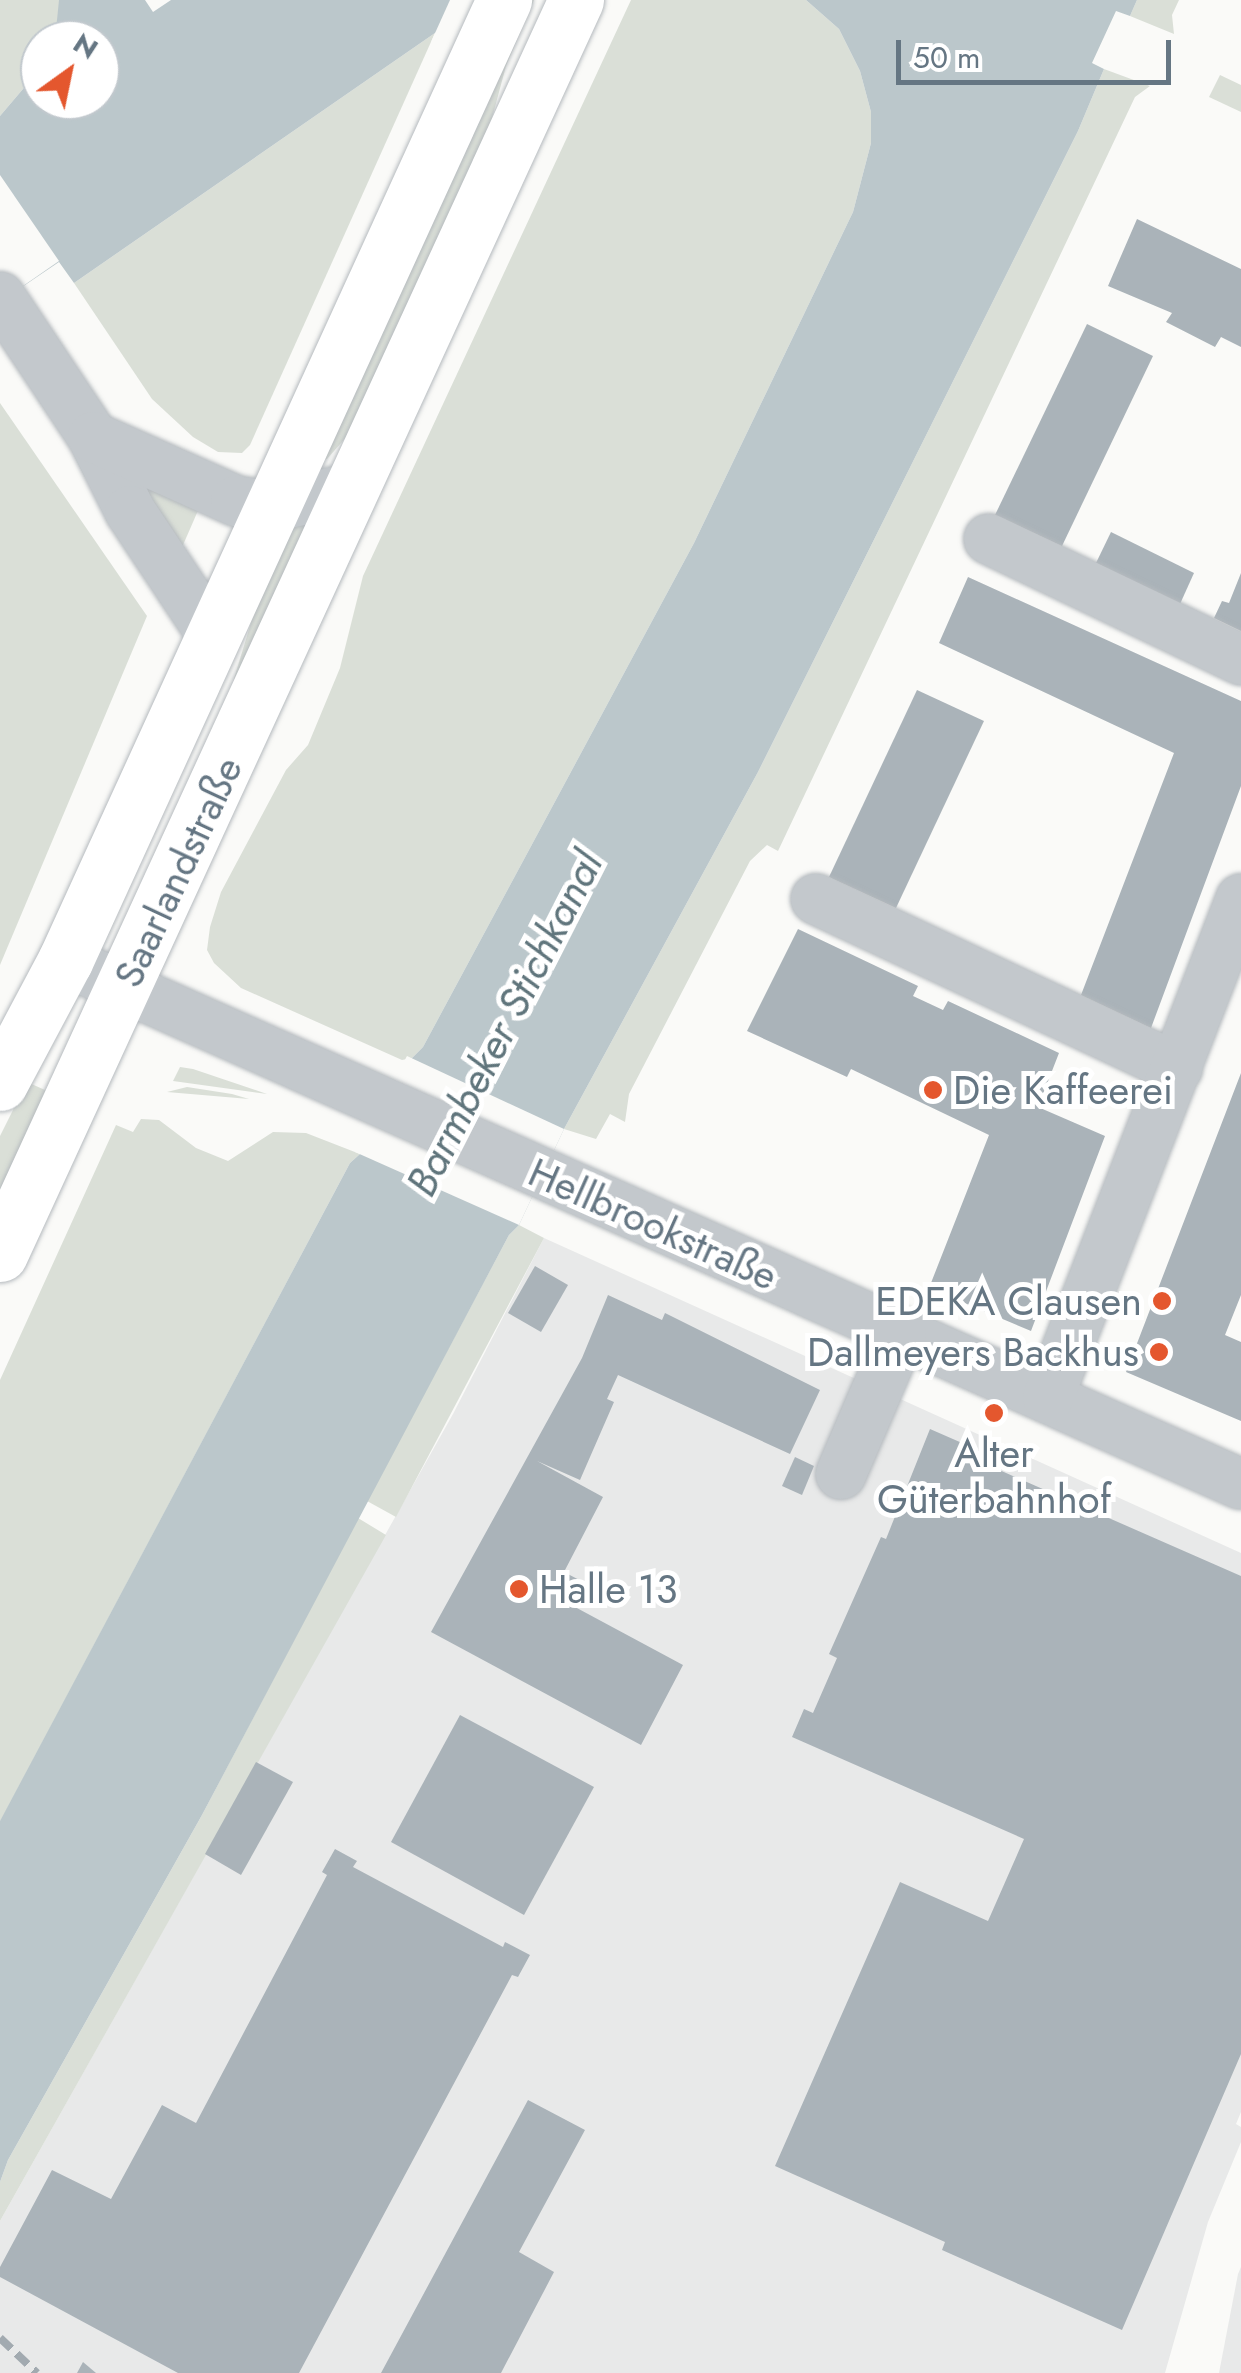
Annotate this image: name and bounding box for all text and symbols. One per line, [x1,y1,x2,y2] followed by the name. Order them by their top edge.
[20,20,120,120] north arrow
[901,20,1176,82] scale bar
[65,23,106,69] text: N
[913,36,980,79] text: 50 m
[104,749,252,995] street label: Saarlandstraße
[396,843,614,1205] water label: Barmbeker Stichkanal
[953,1066,1173,1114] place label: Die Kaffeerei
[922,1079,944,1101] marker: Die Kaffeerei
[521,1148,785,1300] street label: Hellbrookstraße
[875,1277,1142,1325] place label: EDEKA Clausen
[1151,1290,1173,1312] marker: EDEKA Clausen
[807,1328,1139,1376] place label: Dallmeyers Backhus
[1148,1341,1170,1363] marker: Dallmeyers Backhus
[983,1402,1005,1424] marker: Alter Güterbahnhof
[877,1429,1111,1523] place label: Alter Güterbahnhof
[539,1565,678,1613] place label: Halle 13
[508,1578,530,1600] marker: Halle 13

